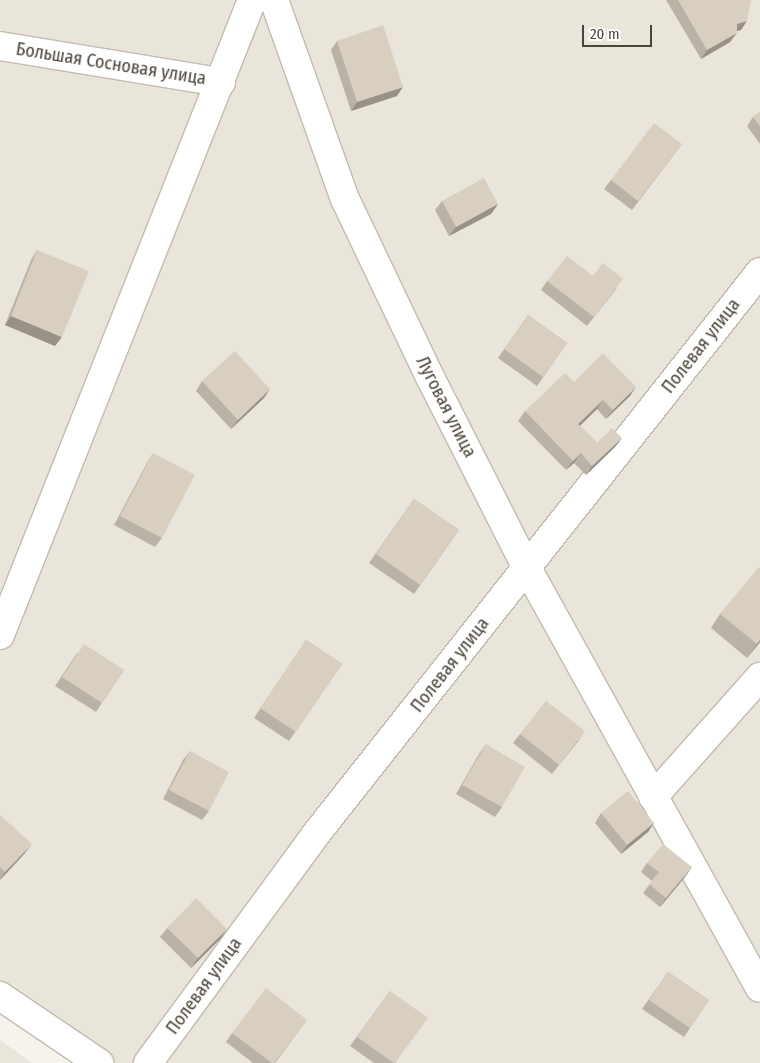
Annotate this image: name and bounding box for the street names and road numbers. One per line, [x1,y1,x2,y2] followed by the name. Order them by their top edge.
[14,38,208,90] street label: Большая Сосновая улица
[657,294,745,398] street label: Полевая улица
[411,353,481,461] street label: Луговая улица
[406,613,494,717] street label: Полевая улица
[162,933,246,1039] street label: Полевая улица

